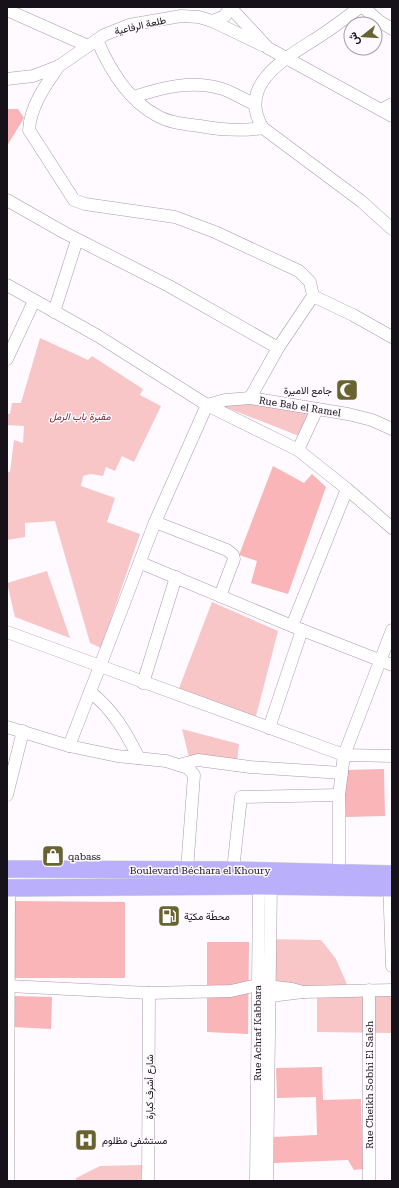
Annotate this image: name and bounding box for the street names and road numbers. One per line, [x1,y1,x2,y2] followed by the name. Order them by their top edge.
[113,14,168,38] street label: طلعة الرفاعية
[258,395,342,418] street label: Rue Bab el Ramel
[130,865,270,876] street label: Boulevard Béchara el Khoury
[252,984,263,1081] street label: Rue Achraf Kabbara
[364,1020,375,1149] street label: Rue Cheikh Sobhi El Saleh
[144,1054,156,1120] street label: شارع أشرف كبارة

